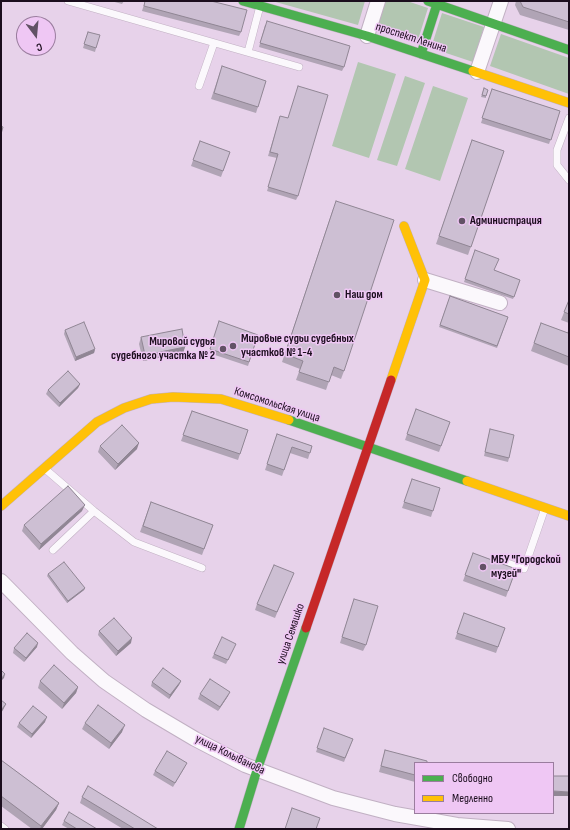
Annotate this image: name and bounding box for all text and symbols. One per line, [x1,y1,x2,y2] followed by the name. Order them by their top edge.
[16,16,56,56] north arrow
[374,20,448,56] street label: проспект Ленина
[35,40,44,54] text: С
[470,214,542,228] place label: Администрация
[457,216,467,226] marker: Администрация
[345,288,383,302] place label: Наш дом
[332,290,342,300] marker: Наш дом
[241,332,354,360] place label: Мировые судьи судебных участков № 1-4
[111,335,215,363] place label: Мировой судья судебного участка № 2
[228,341,238,351] marker: Мировые судьи судебных участков № 1-4
[218,344,228,354] marker: Мировой судья судебного участка № 2
[232,384,322,426] street label: Комсомольская улица
[491,553,561,581] place label: МБУ "Городской музей"
[478,562,488,572] marker: МБУ "Городской музей"
[274,602,308,666] street label: улица Семашко
[193,732,267,778] street label: улица Колыванова
[414,762,554,814] legend
[452,771,493,786] text: Свободно
[452,791,493,806] text: Медленно

